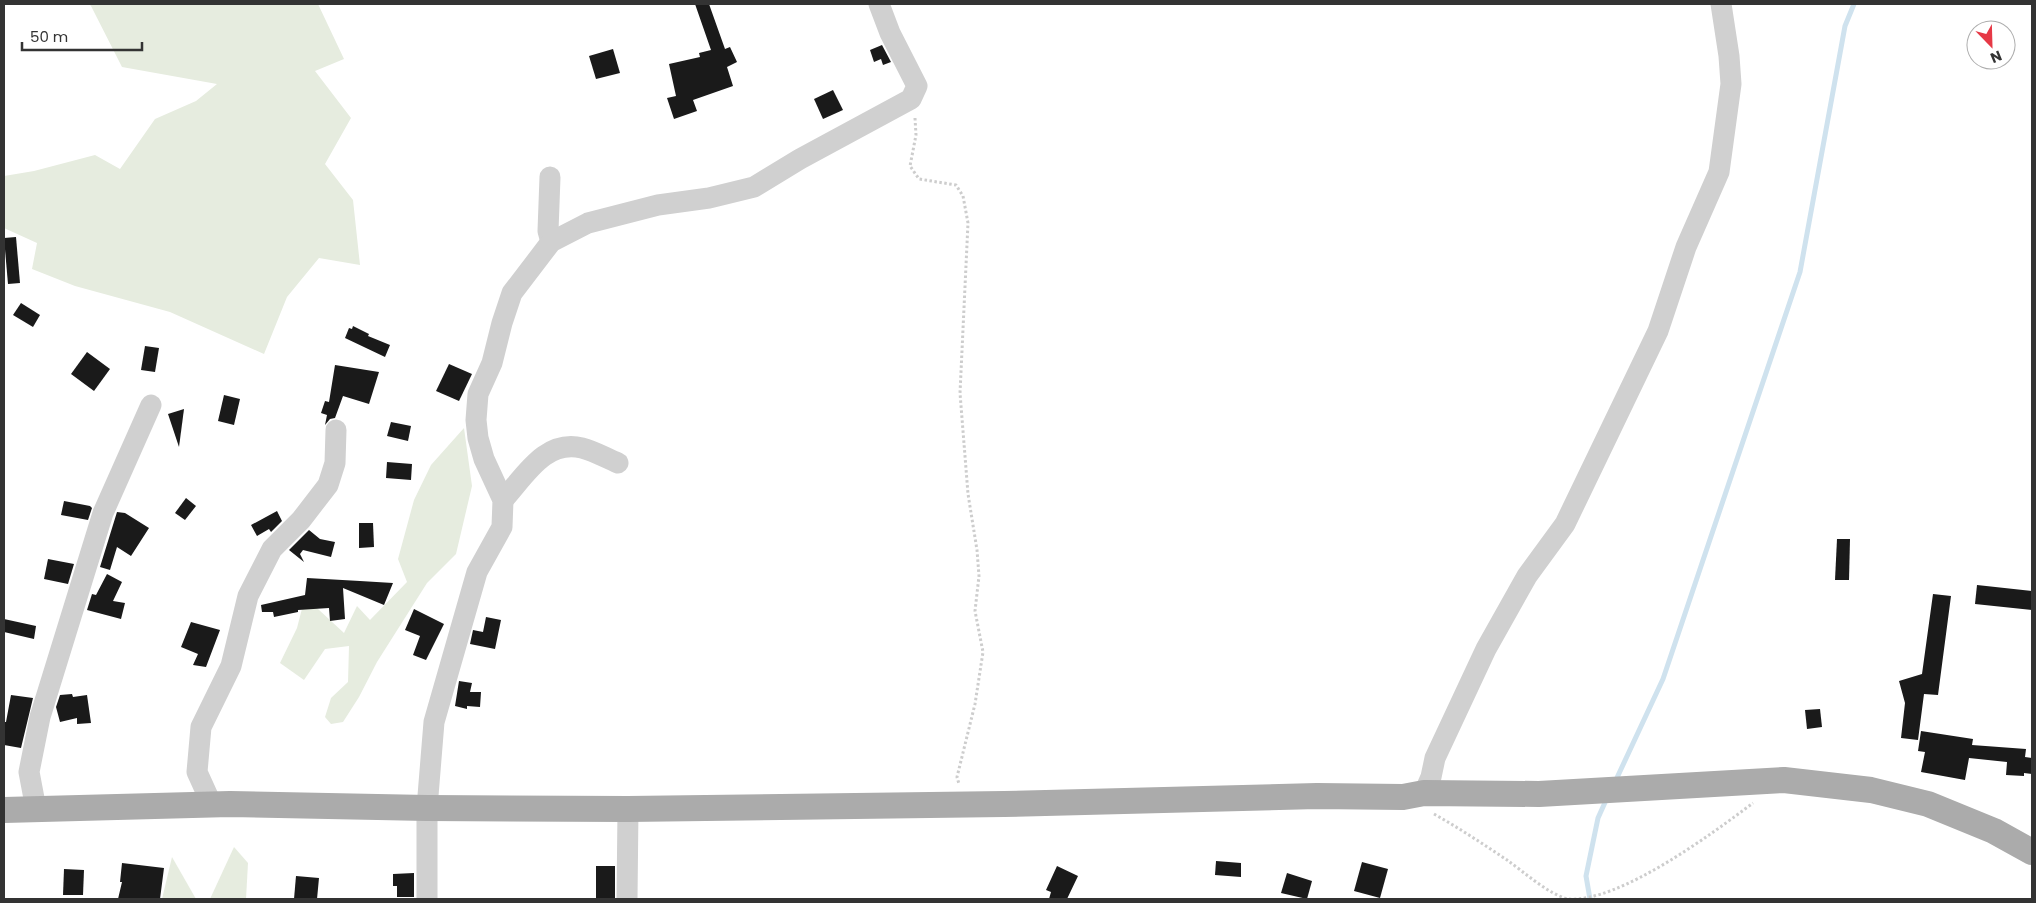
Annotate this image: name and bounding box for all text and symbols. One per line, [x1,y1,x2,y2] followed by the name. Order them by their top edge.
[22,20,142,52] scale bar
[1966,20,2016,70] north arrow
[30,26,68,47] text: 50 m
[1987,46,2005,68] text: N

